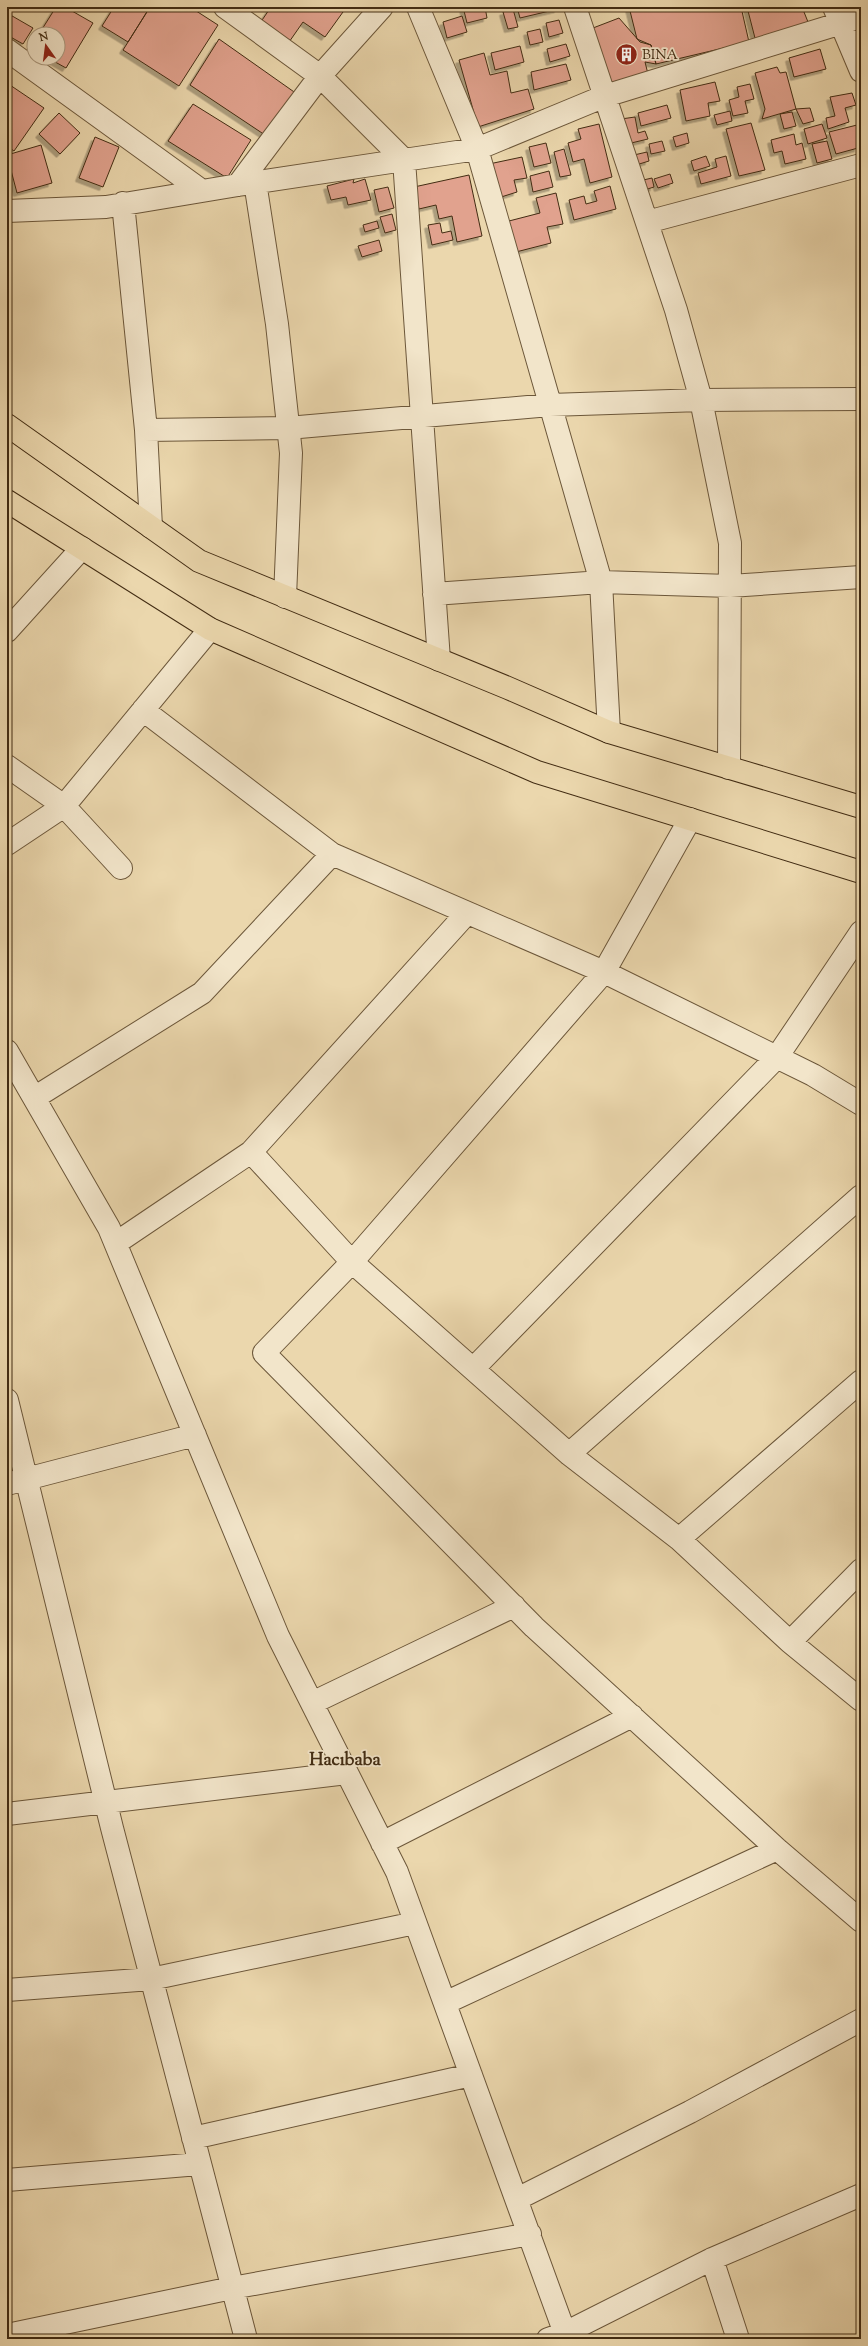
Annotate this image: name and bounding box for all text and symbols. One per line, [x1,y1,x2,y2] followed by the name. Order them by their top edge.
[26,26,66,66] north arrow
[37,28,50,46] text: N
[614,41,640,67] building icon: BINA
[642,46,678,66] place label: BINA
[309,1748,381,1774] district label: Hacıbaba

